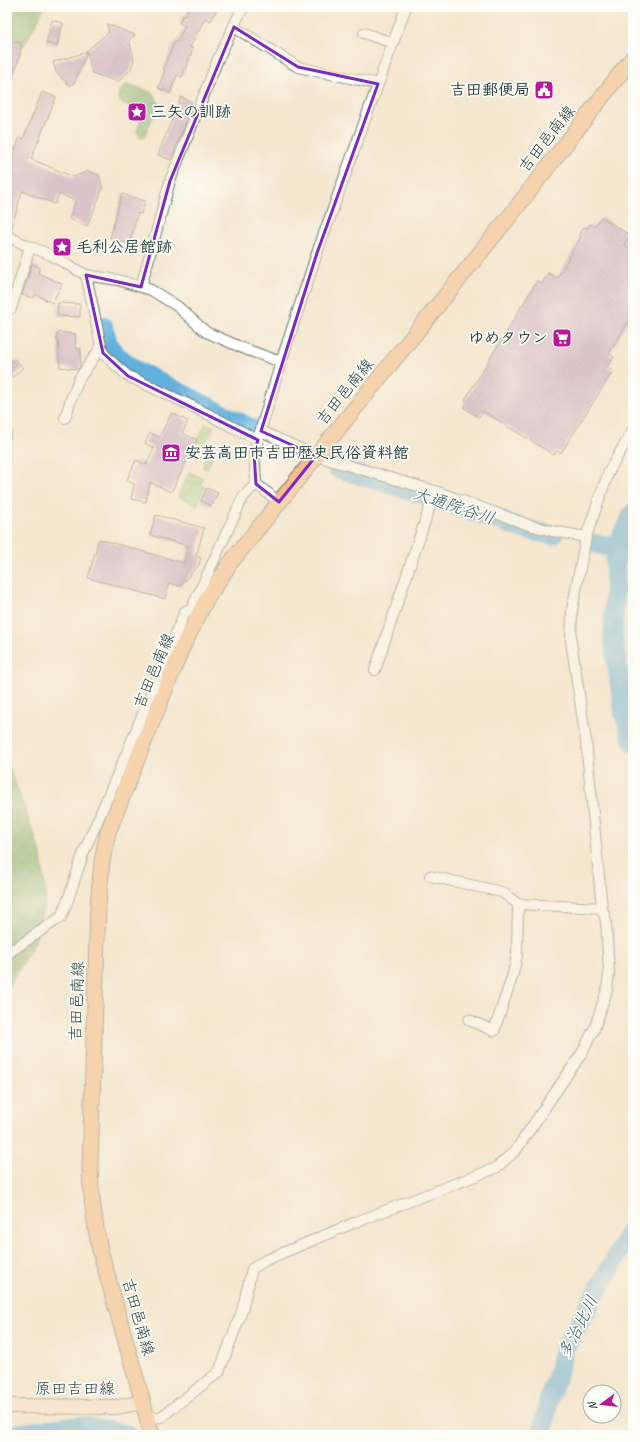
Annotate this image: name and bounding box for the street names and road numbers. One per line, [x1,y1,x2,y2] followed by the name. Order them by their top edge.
[514,101,580,177] street label: 吉田邑南線
[312,355,378,429] street label: 吉田邑南線
[129,630,179,712] street label: 吉田邑南線
[66,961,88,1041] street label: 吉田邑南線
[117,1276,159,1358] street label: 吉田邑南線
[35,1379,115,1399] street label: 原田吉田線

